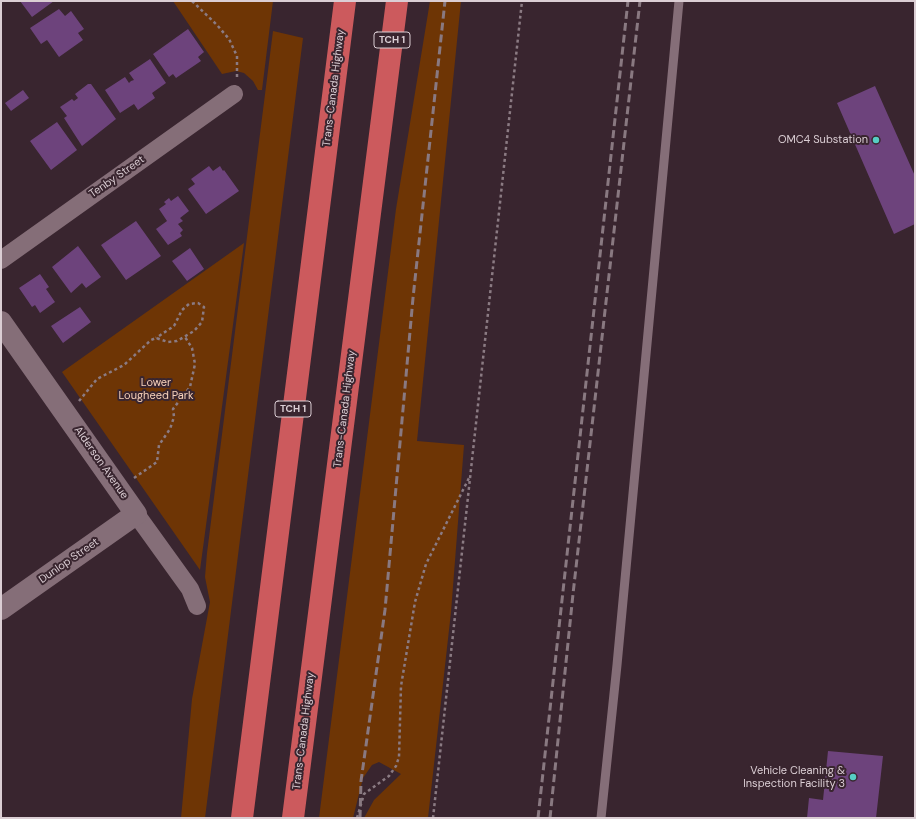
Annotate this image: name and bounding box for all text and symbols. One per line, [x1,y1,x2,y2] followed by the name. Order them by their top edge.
[320,29,348,147] street label: Trans-Canada Highway
[374,32,410,48] road number: TCH 1
[778,133,868,147] place label: OMC4 Substation
[871,135,881,145] marker: OMC4 Substation
[87,153,147,201] street label: Tenby Street
[331,350,359,468] street label: Trans-Canada Highway
[119,376,193,402] park label: Lower Lougheed Park
[275,401,311,417] road number: TCH 1
[71,424,131,502] street label: Alderson Avenue
[36,535,102,587] street label: Dunlop Street
[290,672,318,790] street label: Trans-Canada Highway
[743,764,845,790] place label: Vehicle Cleaning & Inspection Facility 3
[848,772,858,782] marker: Vehicle Cleaning & Inspection Facility 3

